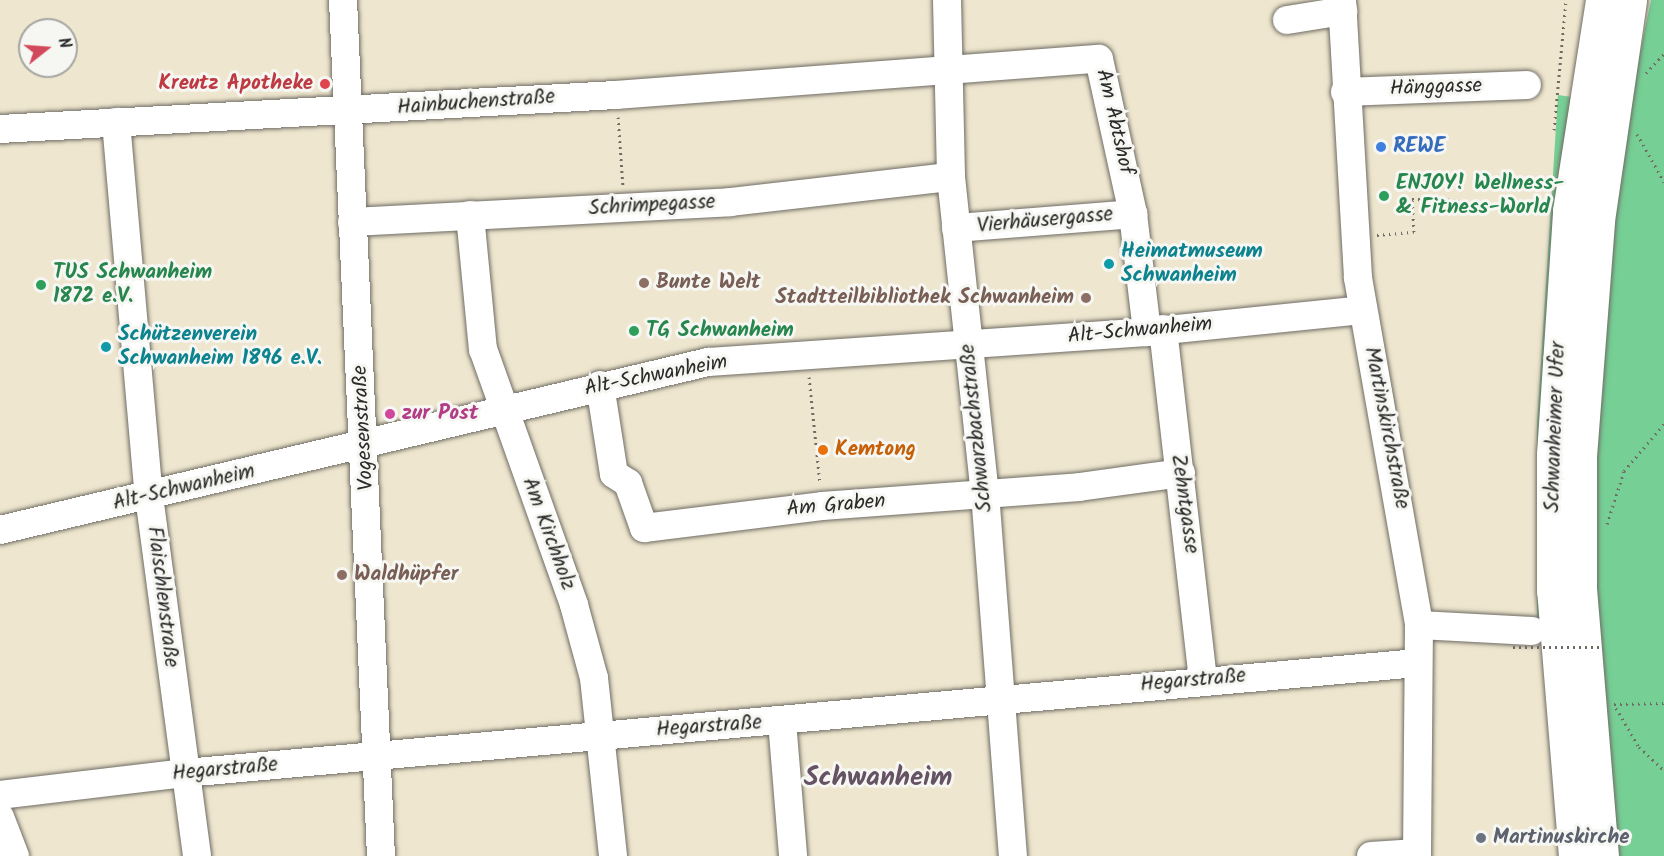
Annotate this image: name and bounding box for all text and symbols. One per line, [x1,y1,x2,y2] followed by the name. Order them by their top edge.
[18,18,78,78] north arrow
[50,35,77,52] text: N
[1090,67,1138,177] street label: Am Abtshof
[158,71,313,97] place label: Kreutz Apotheke
[1389,74,1483,102] street label: Hänggasse
[318,77,332,91] marker: Kreutz Apotheke
[396,85,556,121] street label: Hainbuchenstraße
[1393,134,1445,160] place label: REWE
[1374,140,1388,154] marker: REWE
[1396,171,1564,221] place label: ENJOY! Wellness- & Fitness-World
[1377,189,1391,203] marker: ENJOY! Wellness- & Fitness-World
[588,190,716,222] street label: Schrimpegasse
[976,203,1114,239] street label: Vierhäusergasse
[1121,239,1263,289] place label: Heimatmuseum Schwanheim
[1102,257,1116,271] marker: Heimatmuseum Schwanheim
[53,260,212,310] place label: TUS Schwanheim 1872 e.V.
[656,270,761,296] place label: Bunte Welt
[637,276,651,290] marker: Bunte Welt
[34,278,48,292] marker: TUS Schwanheim 1872 e.V.
[775,285,1074,311] place label: Stadtteilbibliothek Schwanheim
[1079,291,1093,305] marker: Stadtteilbibliothek Schwanheim
[1067,312,1213,350] street label: Alt-Schwanheim
[646,318,794,344] place label: TG Schwanheim
[118,322,322,372] place label: Schützenverein Schwanheim 1896 e.V.
[627,324,641,338] marker: TG Schwanheim
[99,340,113,354] marker: Schützenverein Schwanheim 1896 e.V.
[1540,341,1572,513] street label: Schwanheimer Ufer
[956,343,998,513] street label: Schwarzbachstraße
[1358,345,1414,511] street label: Martinskirchstraße
[582,350,730,402] street label: Alt-Schwanheim
[348,365,380,491] street label: Vogesenstraße
[402,401,478,427] place label: zur Post
[383,407,397,421] marker: zur Post
[835,437,916,463] place label: Kemtong
[816,443,830,457] marker: Kemtong
[1165,453,1203,555] street label: Zehntgasse
[111,459,257,517] street label: Alt-Schwanheim
[516,474,580,594] street label: Am Kirchholz
[785,489,887,523] street label: Am Graben
[141,525,183,669] street label: Flaischlenstraße
[354,562,458,588] place label: Waldhüpfer
[335,568,349,582] marker: Waldhüpfer
[1139,664,1247,698] street label: Hegarstraße
[655,711,763,743] street label: Hegarstraße
[171,753,279,787] street label: Hegarstraße
[804,762,952,794] district label: Schwanheim
[1493,825,1630,851] place label: Martinuskirche
[1474,831,1488,845] marker: Martinuskirche

